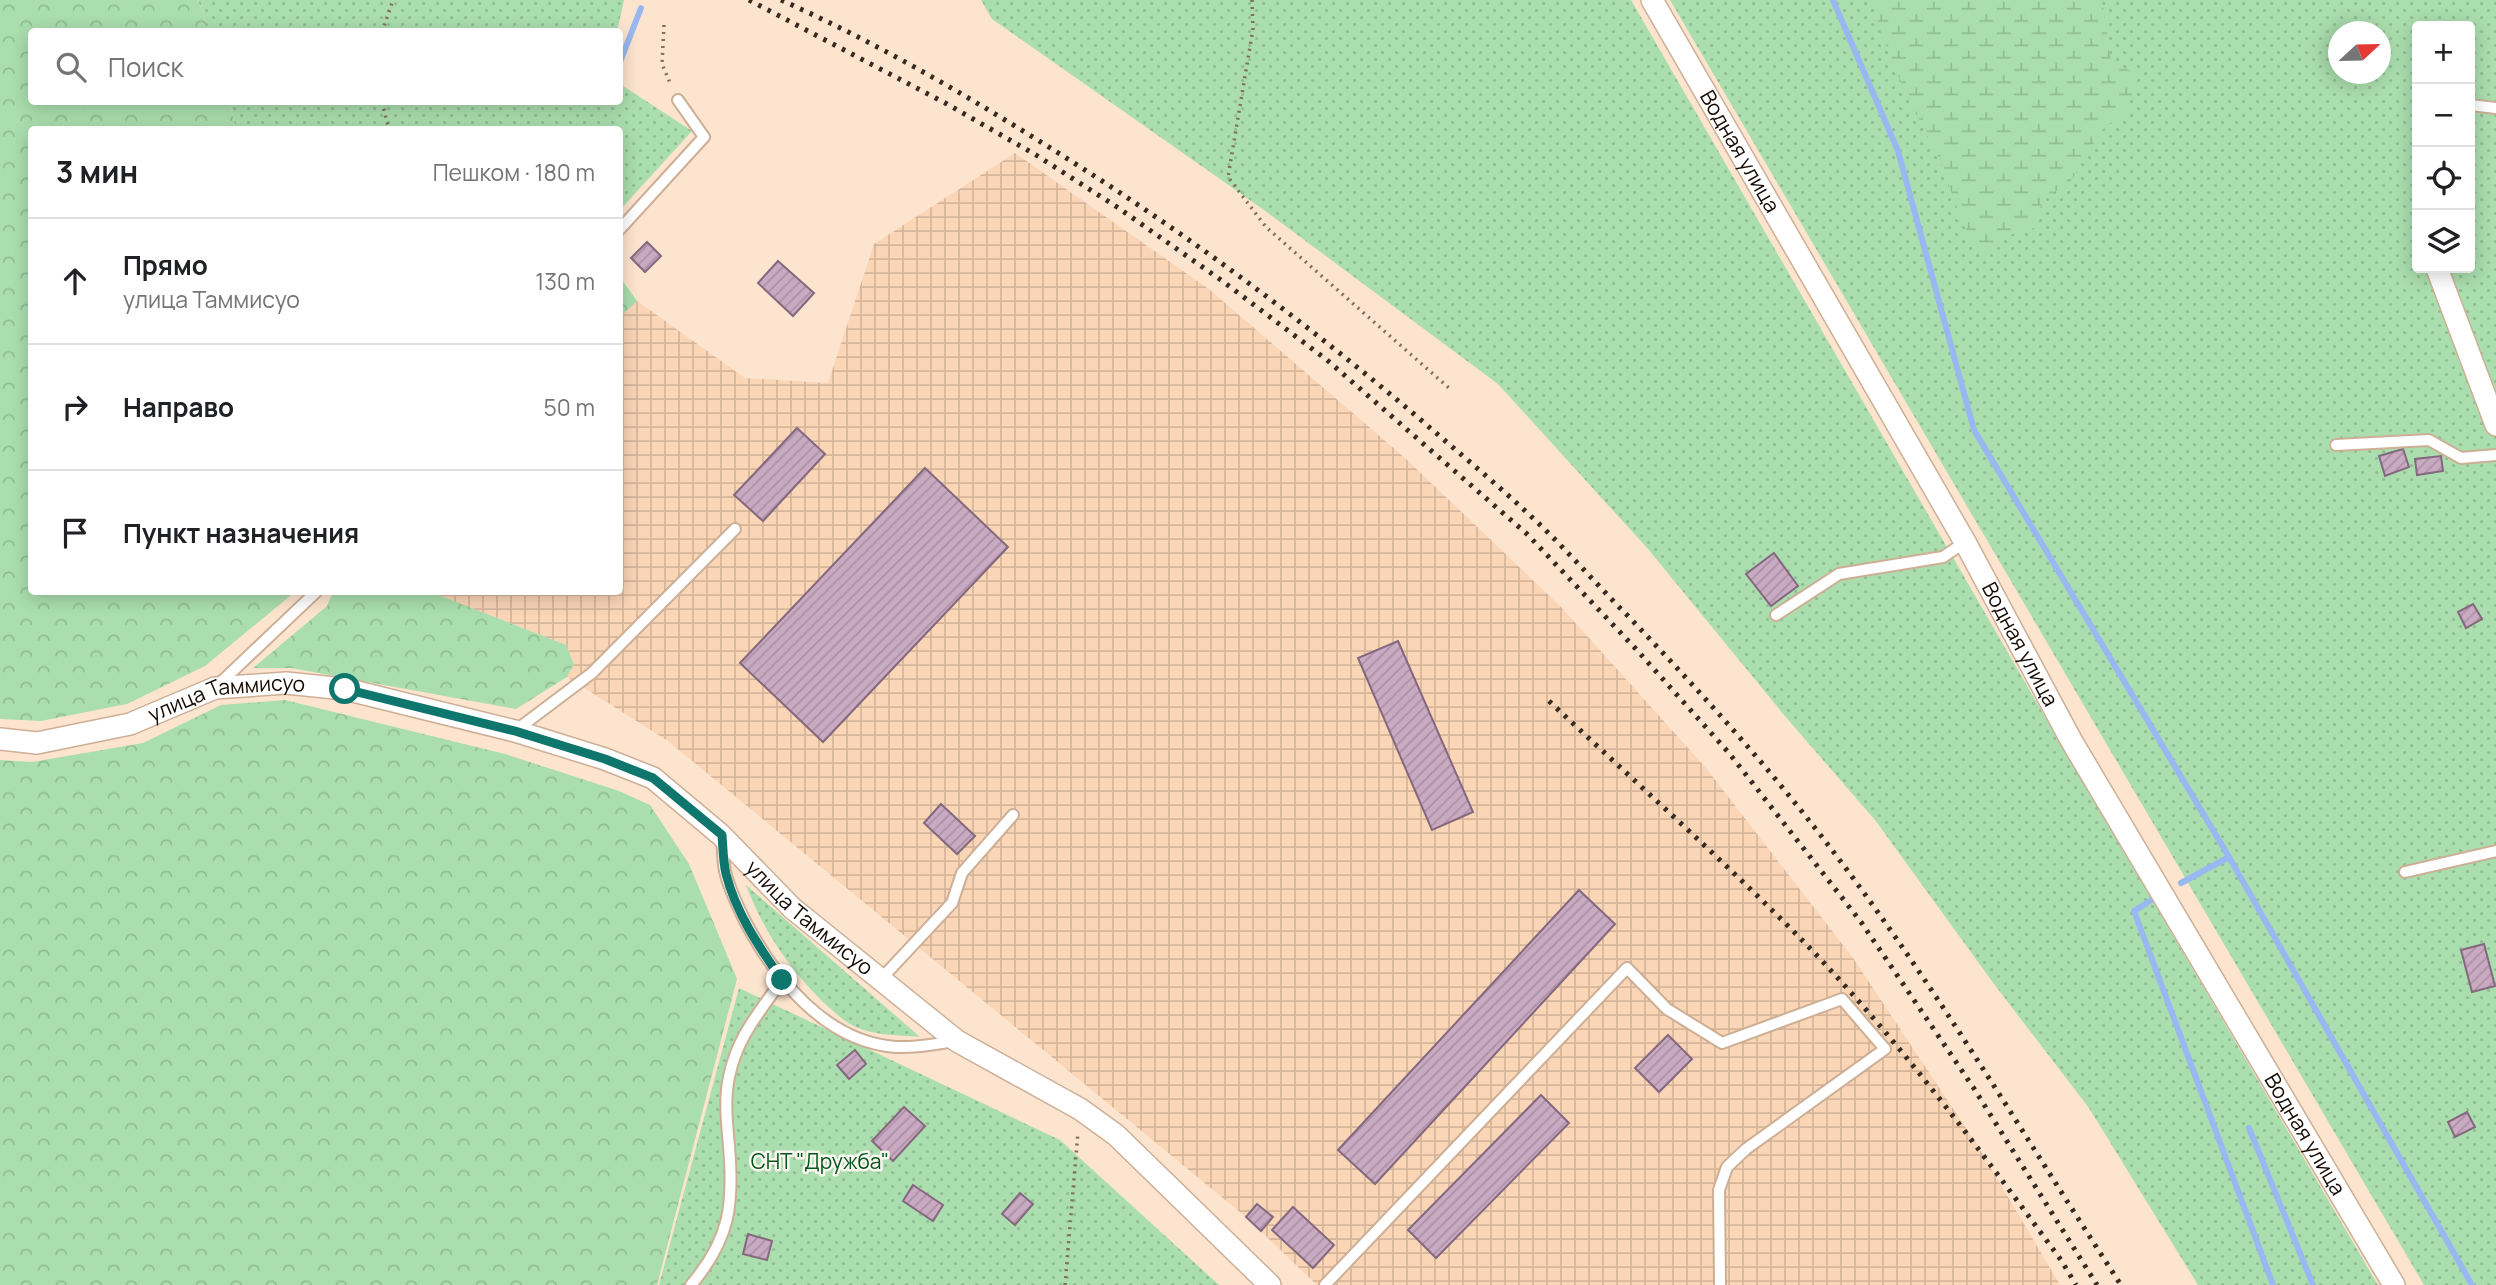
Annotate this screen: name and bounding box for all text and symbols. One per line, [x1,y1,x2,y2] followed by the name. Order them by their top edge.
[2328,21,2391,84] north arrow
[2412,21,2475,273] map controls
[2412,21,2475,84] button: +
[28,28,623,105] search box
[52,48,90,86] icon: search
[108,49,183,85] text: Поиск
[2412,84,2475,147] button: −
[1694,85,1787,217] street label: Водная улица
[2412,147,2475,210] button: locate
[56,151,138,192] text: 3 мин
[433,156,595,188] text: Пешком · 180 m
[2412,210,2475,273] button: layers
[123,247,208,283] text: Прямо
[56,262,94,300] icon: ahead
[535,265,595,297] text: 130 m
[123,283,300,315] text: улица Таммисуо
[56,388,94,426] icon: right
[123,389,234,425] text: Направо
[544,391,595,423] text: 50 m
[56,514,94,552] icon: arrive
[123,515,359,551] text: Пункт назначения
[1976,577,2065,711] street label: Водная улица
[144,668,307,728] street label: улица Таммисуо
[329,673,360,704] route start
[740,854,880,981] street label: улица Таммисуо
[766,964,797,995] route end
[2259,1068,2353,1200] street label: Водная улица
[751,1147,889,1175] park label: СНТ "Дружба"

